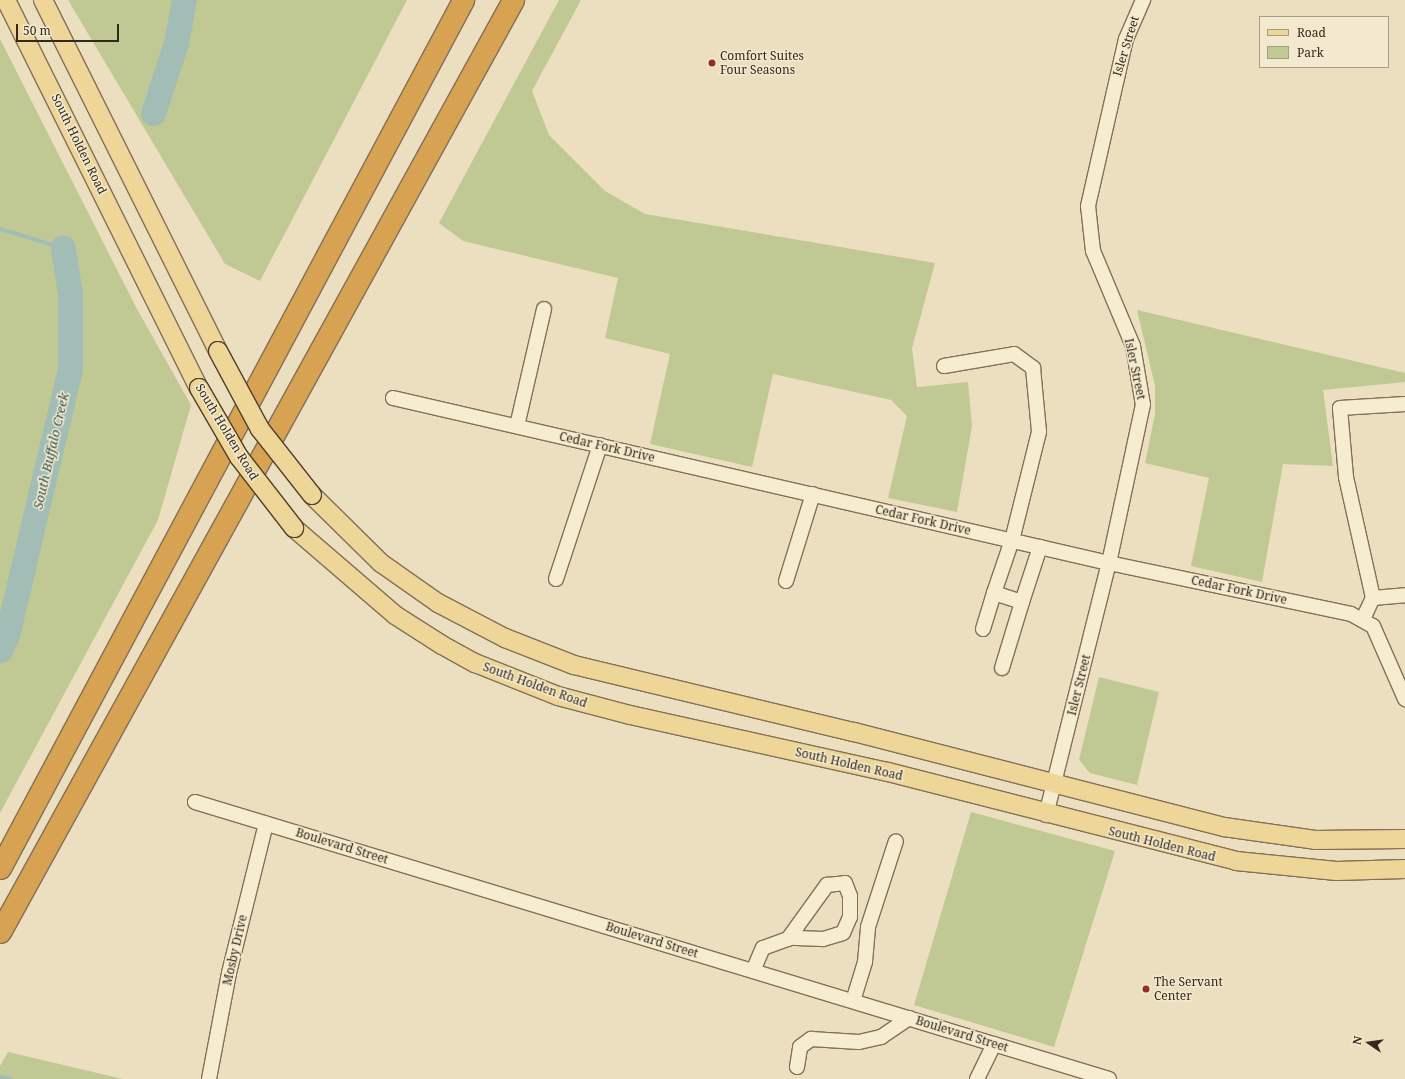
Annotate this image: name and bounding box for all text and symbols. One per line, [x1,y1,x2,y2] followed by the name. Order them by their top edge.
[1110,14,1142,78] street label: Isler Street
[18,16,121,42] scale bar
[1259,16,1389,68] legend
[23,22,51,39] text: 50 m
[1297,24,1326,41] text: Road
[1297,44,1324,61] text: Park
[720,49,804,77] place label: Comfort Suites Four Seasons
[707,58,717,68] marker: Comfort Suites Four Seasons
[48,92,110,196] street label: South Holden Road
[1121,337,1149,401] street label: Isler Street
[193,381,261,483] street label: South Holden Road
[30,391,72,511] water label: South Buffalo Creek
[558,429,656,465] street label: Cedar Fork Drive
[874,502,972,538] street label: Cedar Fork Drive
[1190,573,1288,607] street label: Cedar Fork Drive
[1064,653,1094,717] street label: Isler Street
[481,659,589,711] street label: South Holden Road
[794,745,904,783] street label: South Holden Road
[1107,824,1217,864] street label: South Holden Road
[294,825,390,867] street label: Boulevard Street
[220,913,250,987] street label: Mosby Drive
[604,919,700,961] street label: Boulevard Street
[1154,975,1223,1003] place label: The Servant Center
[1141,984,1151,994] marker: The Servant Center
[914,1013,1010,1055] street label: Boulevard Street
[1349,1023,1389,1063] north arrow
[1349,1034,1365,1046] text: N

